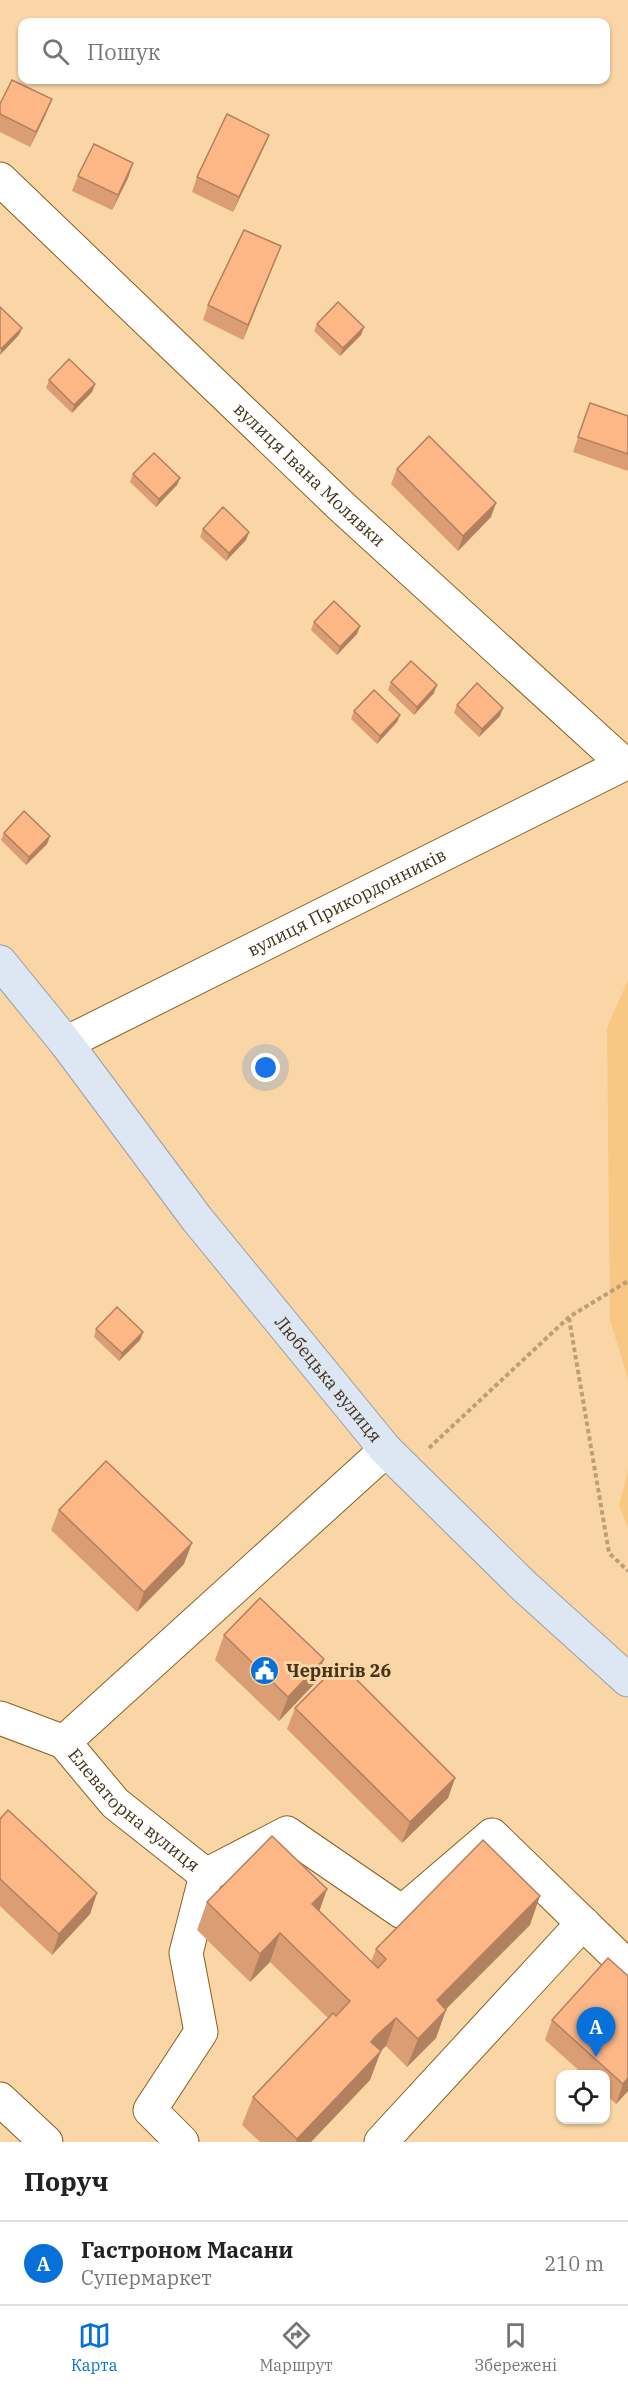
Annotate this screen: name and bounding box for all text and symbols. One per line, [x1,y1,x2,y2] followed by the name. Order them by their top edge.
[18,18,610,84] search box
[39,35,72,68] icon: search
[87,37,160,66] text: Пошук
[229,397,390,552] street label: вулиця Івана Молявки
[243,843,450,961] street label: вулиця Прикордонників
[251,1053,280,1082] your location
[270,1311,387,1447] street label: Любецька вулиця
[249,1655,281,1687] public building icon: Чернігів 26
[286,1659,391,1682] place label: Чернігів 26
[63,1743,205,1877] street label: Елеваторна вулиця
[576,2008,616,2057] pin: A
[556,2070,610,2124] map controls
[556,2070,610,2124] button: locate
[24,2164,108,2198] text: Поруч
[81,2235,293,2264] text: Гастроном Масани
[37,2250,50,2277] text: A
[544,2250,604,2277] text: 210 m
[81,2264,212,2291] text: Супермаркет
[71,2319,117,2375] tab: Карта
[259,2319,333,2375] tab: Маршрут
[475,2319,557,2375] tab: Збережені

